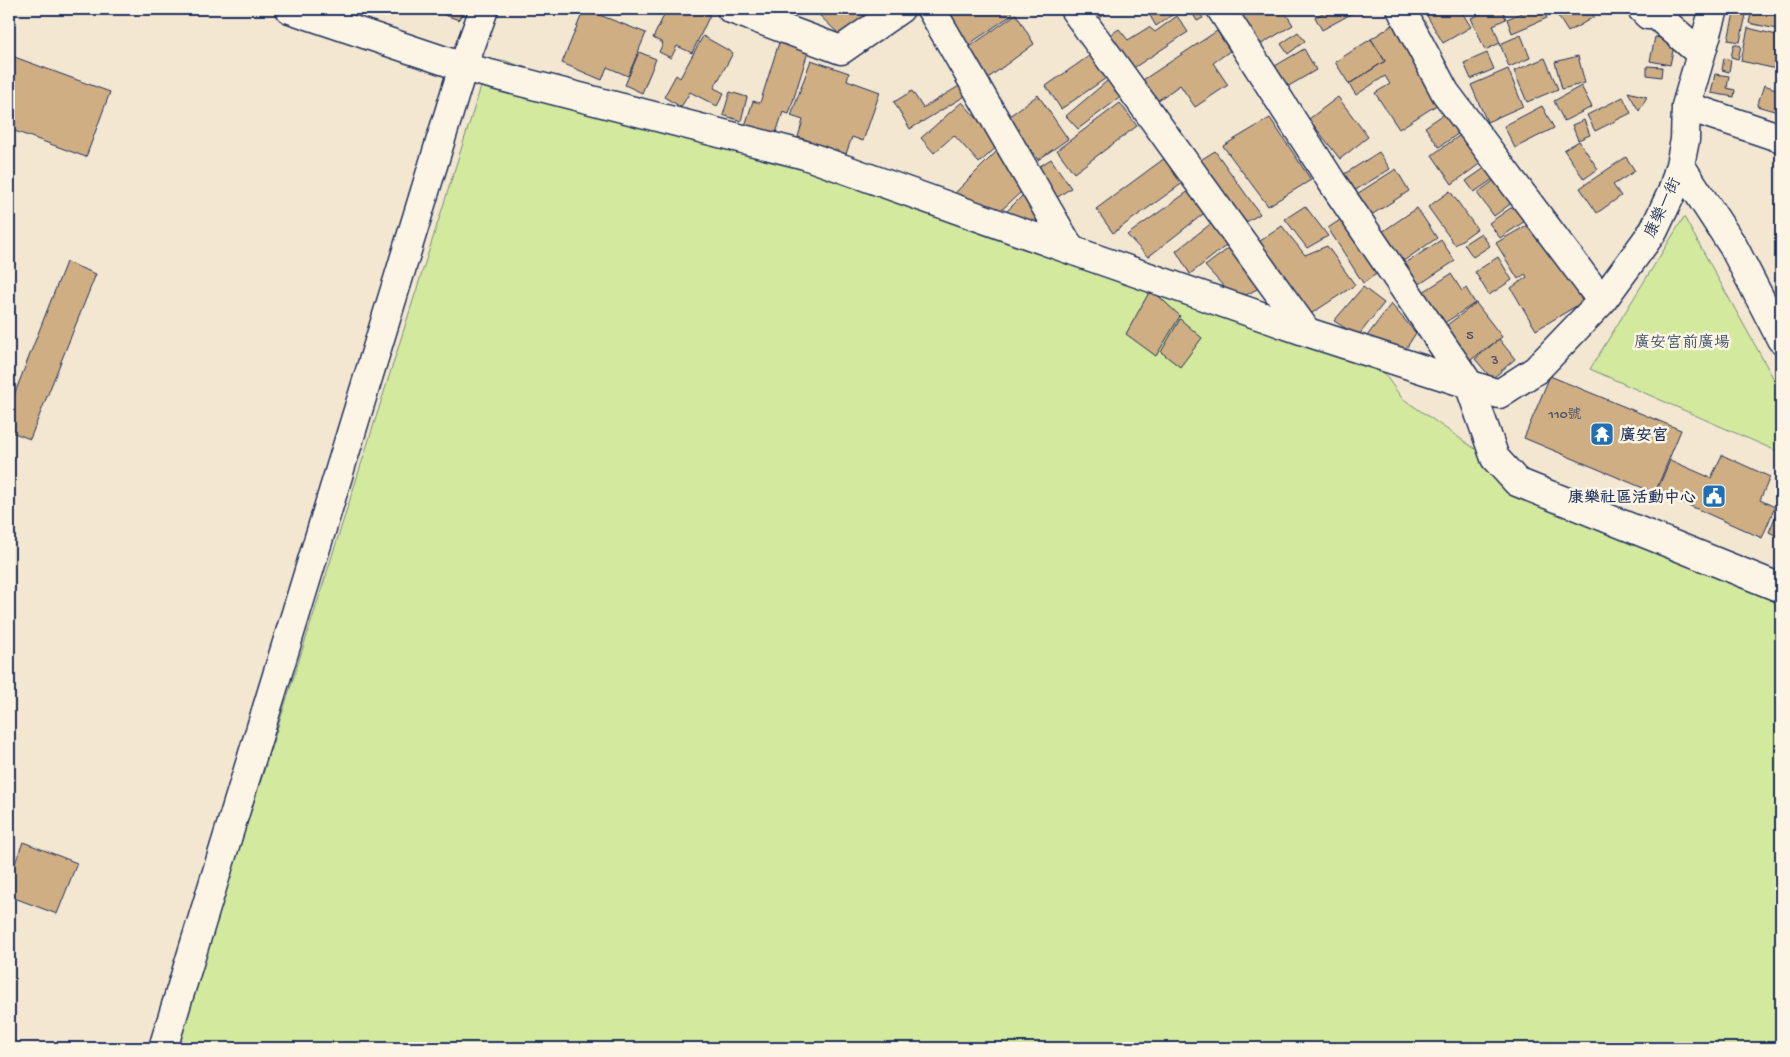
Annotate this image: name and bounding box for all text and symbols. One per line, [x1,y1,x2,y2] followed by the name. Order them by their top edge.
[1640,175,1686,242] street label: 康樂一街
[1466,328,1474,345] house number: 5
[1634,333,1730,354] park label: 廣安宮前廣場
[1490,353,1499,370] house number: 3
[1547,407,1582,424] house number: 110號
[1589,421,1615,447] temple icon: 廣安宮
[1620,426,1668,447] place label: 廣安宮
[1701,483,1727,509] public building icon: 康樂社區活動中心
[1568,488,1696,509] place label: 康樂社區活動中心

